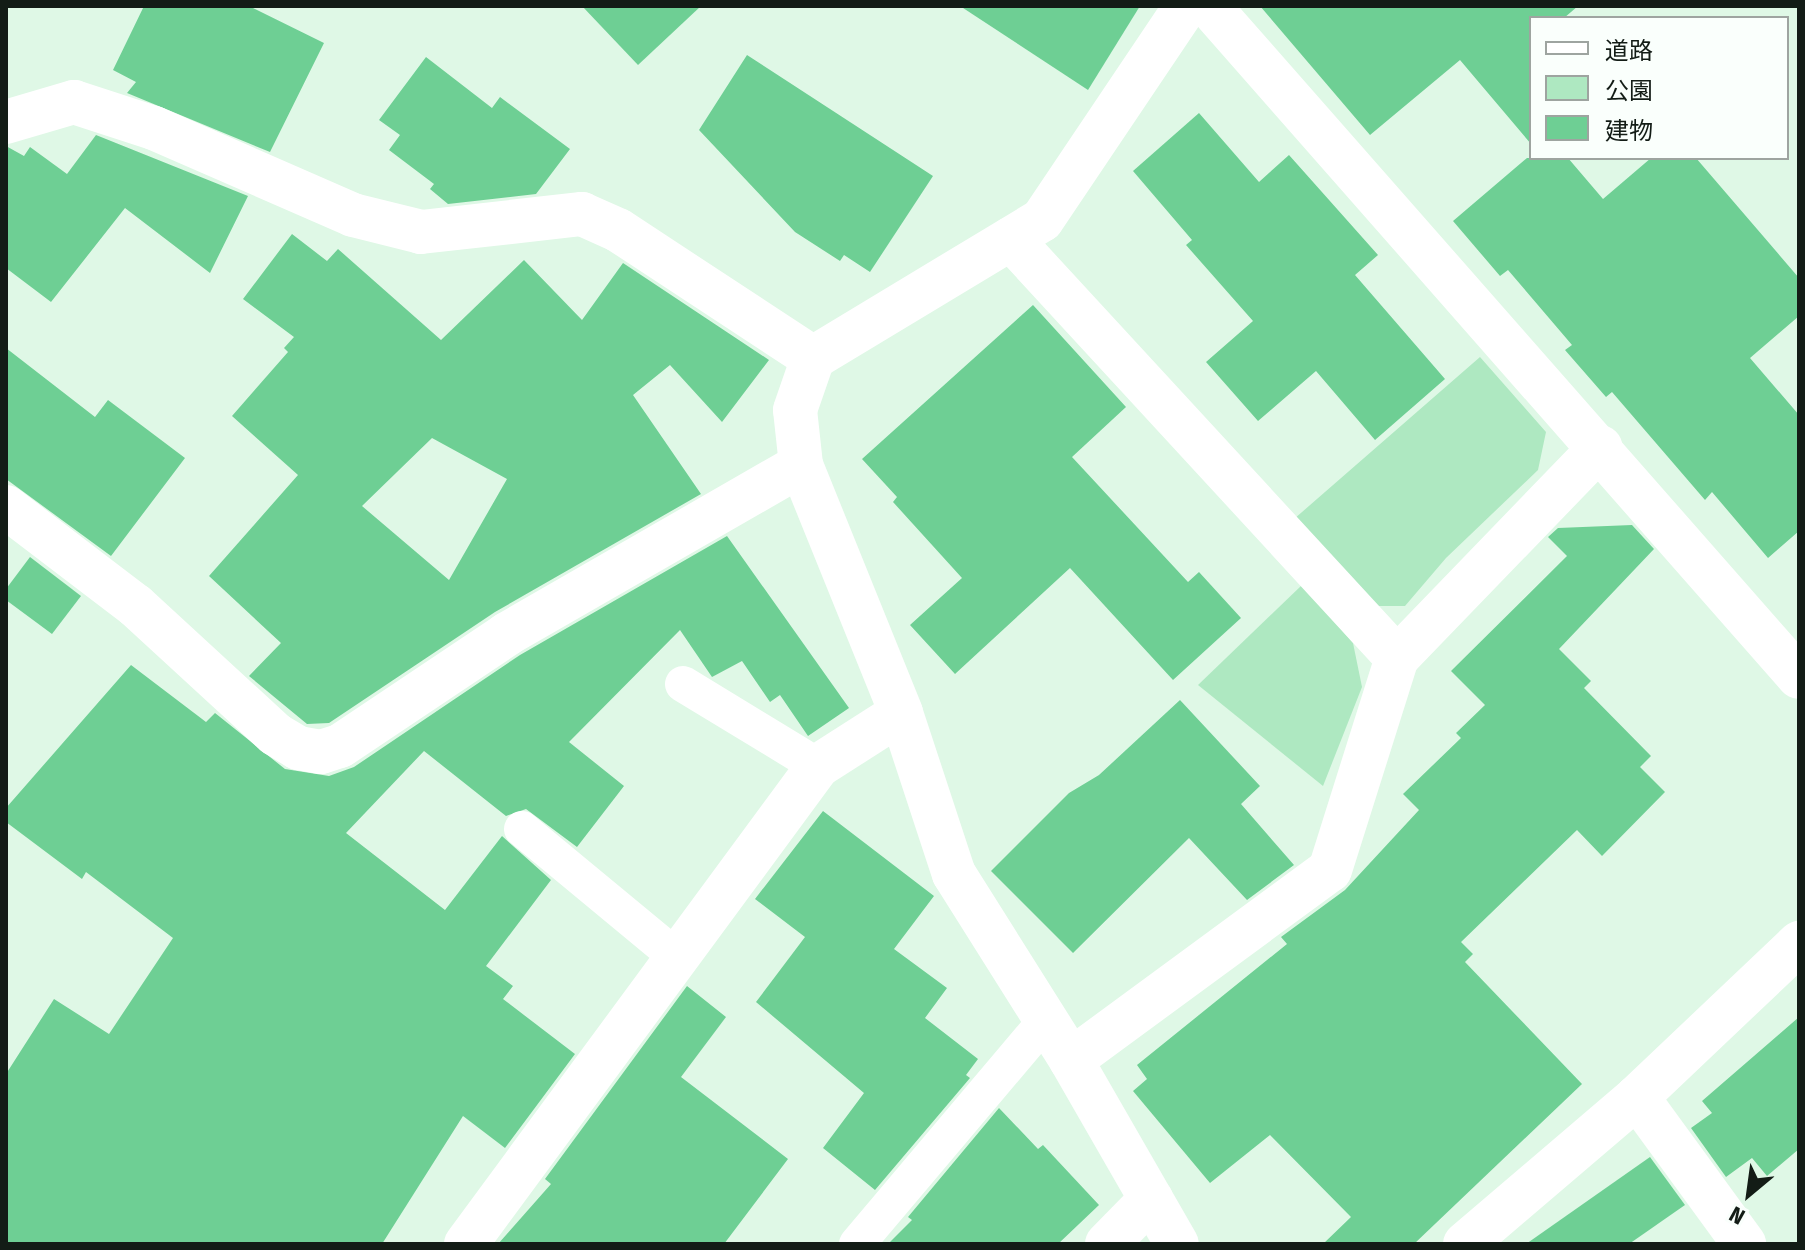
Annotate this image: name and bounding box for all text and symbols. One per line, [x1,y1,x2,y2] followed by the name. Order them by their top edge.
[1529,16,1789,160] legend
[1605,37,1653,65] text: 道路
[1605,77,1653,105] text: 公園
[1605,117,1653,145] text: 建物
[1709,1154,1789,1234] north arrow
[1725,1200,1749,1230] text: N

